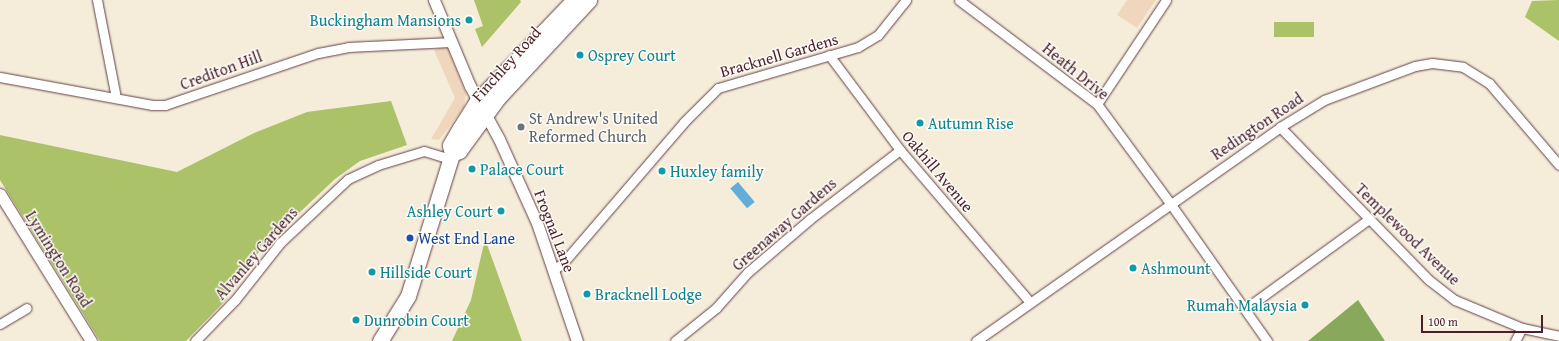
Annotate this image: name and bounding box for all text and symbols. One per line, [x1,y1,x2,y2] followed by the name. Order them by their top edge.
[310,10,461,30] place label: Buckingham Mansions
[464,15,474,25] marker: Buckingham Mansions
[467,23,545,105] street label: Finchley Road
[718,29,840,81] street label: Bracknell Gardens
[1039,38,1113,104] street label: Heath Drive
[588,45,676,65] place label: Osprey Court
[177,46,265,94] street label: Crediton Hill
[575,50,585,60] marker: Osprey Court
[1207,88,1307,164] street label: Redington Road
[529,108,658,146] place label: St Andrew's United Reformed Church
[928,113,1014,133] place label: Autumn Rise
[915,118,925,128] marker: Autumn Rise
[516,122,526,132] marker: St Andrew's United Reformed Church
[898,126,978,216] street label: Oakhill Avenue
[480,159,564,179] place label: Palace Court
[670,161,764,181] place label: Huxley family
[467,164,477,174] marker: Palace Court
[657,166,667,176] marker: Huxley family
[728,173,840,275] street label: Greenaway Gardens
[1352,179,1464,289] street label: Templewood Avenue
[531,187,579,275] street label: Frognal Lane
[407,201,493,221] place label: Ashley Court
[210,203,302,303] street label: Alvanley Gardens
[496,206,506,216] marker: Ashley Court
[22,207,96,311] street label: Lymington Road
[418,228,515,248] place label: West End Lane
[405,233,415,243] marker: West End Lane
[1141,258,1211,278] place label: Ashmount
[380,262,472,282] place label: Hillside Court
[1128,263,1138,273] marker: Ashmount
[367,267,377,277] marker: Hillside Court
[595,284,702,304] place label: Bracknell Lodge
[582,289,592,299] marker: Bracknell Lodge
[1187,295,1297,315] place label: Rumah Malaysia
[1300,300,1310,310] marker: Rumah Malaysia
[1423,307,1545,333] scale bar
[364,310,469,330] place label: Dunrobin Court
[1428,313,1458,330] text: 100 m
[351,315,361,325] marker: Dunrobin Court

